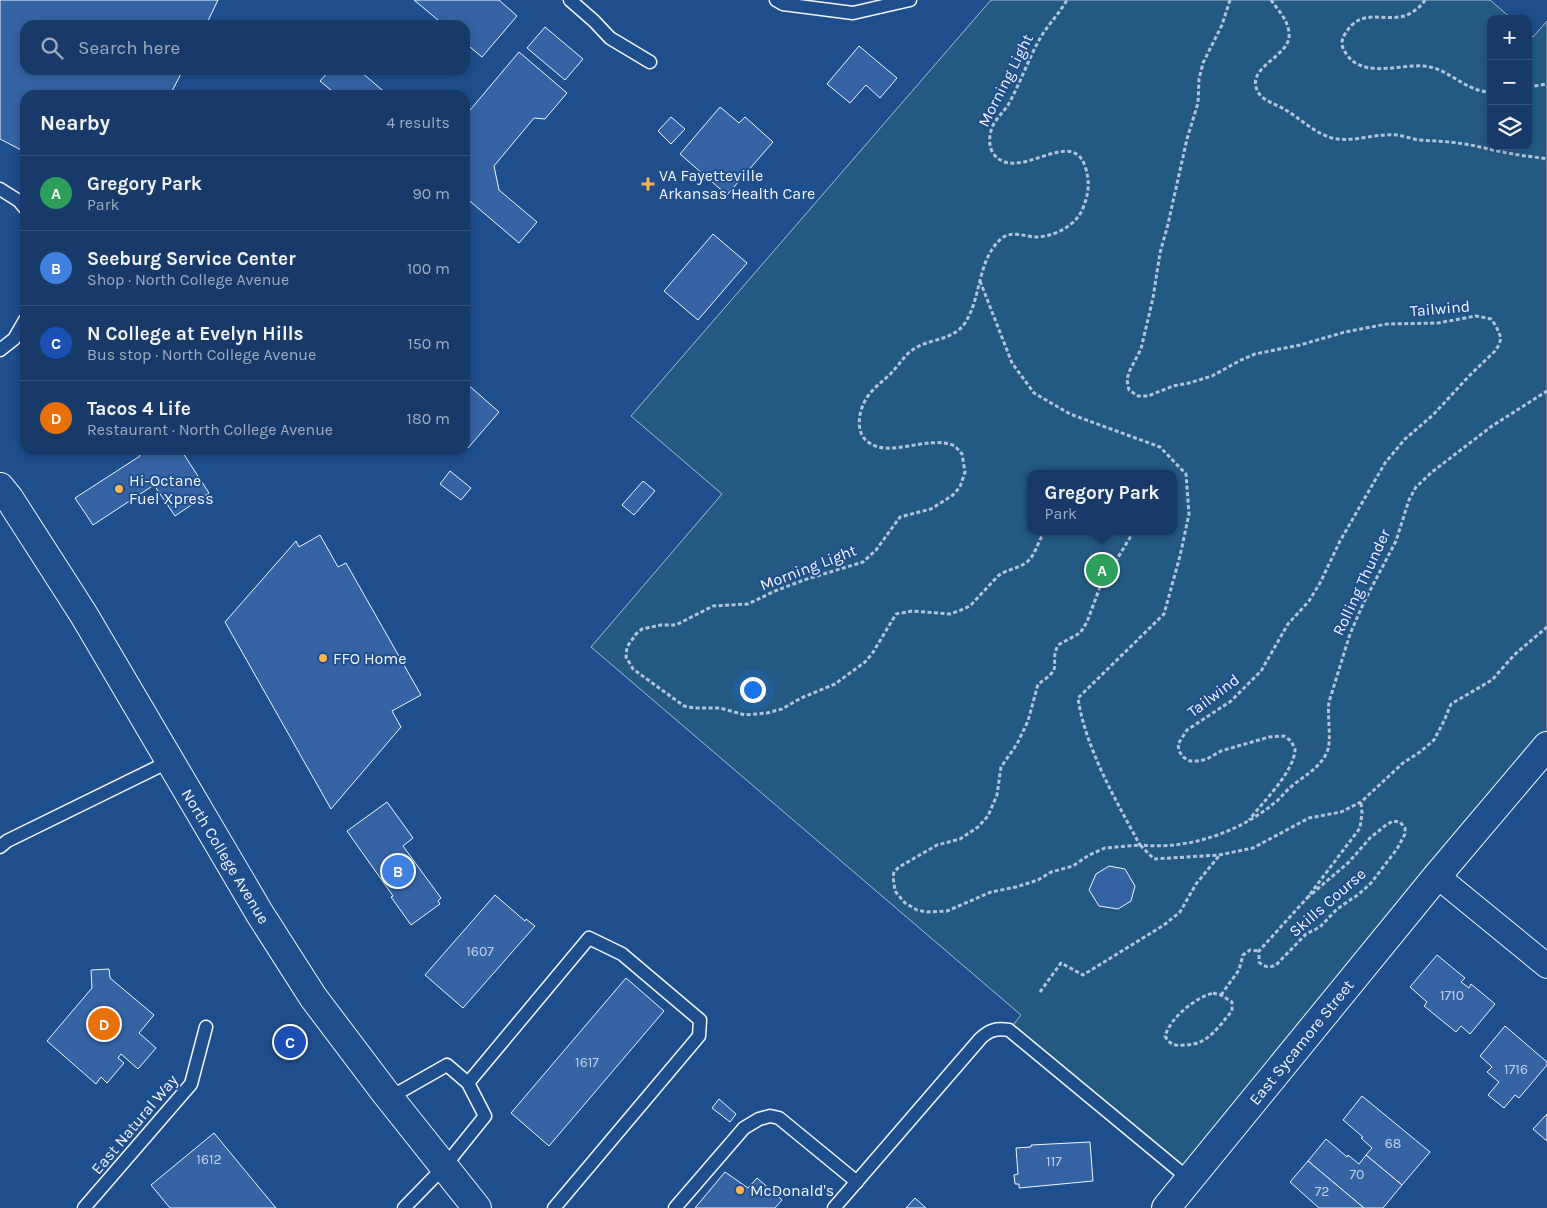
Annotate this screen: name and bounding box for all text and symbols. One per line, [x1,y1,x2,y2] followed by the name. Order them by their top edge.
[1487,15,1532,150] map controls
[1487,15,1532,60] button: +
[20,20,470,75] search box
[974,30,1037,130] street label: Morning Light
[38,34,66,62] icon: search
[78,37,180,59] text: Search here
[1487,60,1532,105] button: −
[1487,105,1532,150] button: layers
[40,111,110,135] text: Nearby
[386,113,450,132] text: 4 results
[659,166,815,203] place label: VA Fayetteville Arkansas Health Care
[87,173,202,195] text: Gregory Park
[641,177,655,191] marker: VA Fayetteville Arkansas Health Care
[51,184,61,203] text: A
[412,184,450,203] text: 90 m
[87,195,119,214] text: Park
[87,248,296,270] text: Seeburg Service Center
[51,259,61,278] text: B
[407,259,450,278] text: 100 m
[87,270,289,289] text: Shop · North College Avenue
[1409,296,1471,321] street label: Tailwind
[87,323,304,345] text: N College at Evelyn Hills
[51,334,61,353] text: C
[407,334,450,353] text: 150 m
[87,345,316,364] text: Bus stop · North College Avenue
[87,398,191,420] text: Tacos 4 Life
[51,409,61,428] text: D
[407,409,450,428] text: 180 m
[87,420,333,439] text: Restaurant · North College Avenue
[1027,470,1177,535] popup
[129,471,214,508] place label: Hi-Octane Fuel Xpress
[1045,482,1159,504] text: Gregory Park
[113,483,125,495] marker: Hi-Octane Fuel Xpress
[1045,504,1077,523] text: Park
[1328,526,1395,638] street label: Rolling Thunder
[757,540,859,595] street label: Morning Light
[1086,551,1118,589] pin: A
[333,649,407,668] place label: FFO Home
[317,652,329,664] marker: FFO Home
[1184,670,1243,721] street label: Tailwind
[740,677,766,703] your location
[178,785,273,927] street label: North College Avenue
[382,852,414,890] pin: B
[1285,864,1370,941] street label: Skills Course
[466,943,494,960] house number: 1607
[1245,976,1358,1109] street label: East Sycamore Street
[1440,987,1464,1004] house number: 1710
[88,1005,120,1043] pin: D
[274,1023,306,1061] pin: C
[575,1054,599,1071] house number: 1617
[1504,1061,1528,1078] house number: 1716
[87,1070,182,1178] street label: East Natural Way
[1385,1135,1401,1152] house number: 68
[196,1151,222,1168] house number: 1612
[1046,1153,1062,1170] house number: 117
[1350,1166,1364,1183] house number: 70
[750,1181,834,1200] place label: McDonald's
[1315,1183,1329,1200] house number: 72
[734,1184,746,1196] marker: McDonald's

